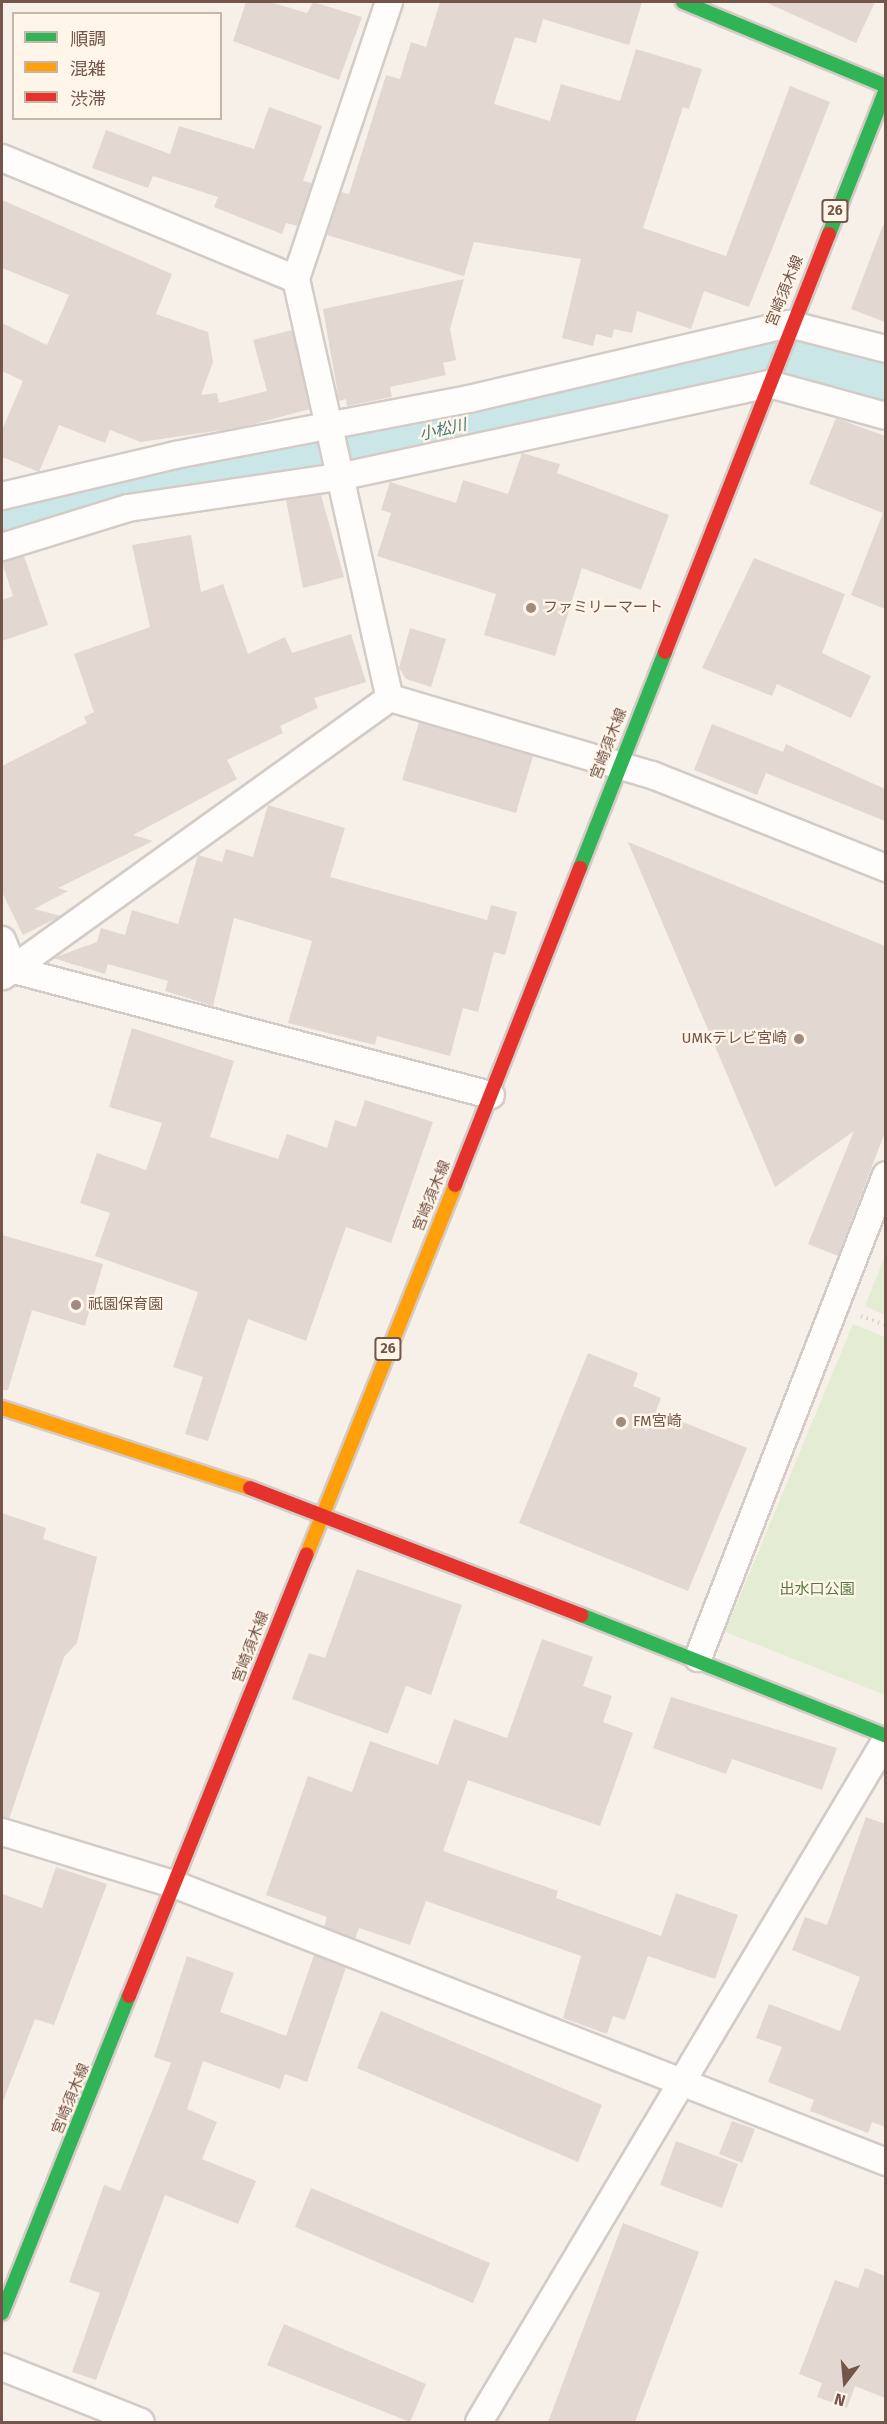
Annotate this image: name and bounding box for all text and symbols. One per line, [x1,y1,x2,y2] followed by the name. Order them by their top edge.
[12,12,222,120] legend
[70,28,106,50] text: 順調
[70,58,106,80] text: 混雑
[70,88,106,110] text: 渋滞
[820,200,850,222] road number: 26
[763,253,807,329] street label: 宮崎須木線
[417,415,469,445] water label: 小松川
[543,599,663,617] place label: ファミリーマート
[524,601,538,615] marker: ファミリーマート
[587,706,631,782] street label: 宮崎須木線
[682,1030,787,1048] place label: UMKテレビ宮崎
[792,1032,806,1046] marker: UMKテレビ宮崎
[410,1158,454,1234] street label: 宮崎須木線
[88,1296,163,1314] place label: 祇園保育園
[69,1298,83,1312] marker: 祇園保育園
[373,1338,403,1360] road number: 26
[633,1413,682,1431] place label: FM宮崎
[614,1415,628,1429] marker: FM宮崎
[780,1581,854,1599] park label: 出水口公園
[229,1609,273,1685] street label: 宮崎須木線
[49,2061,93,2137] street label: 宮崎須木線
[815,2352,875,2412] north arrow
[832,2389,848,2410] text: N

